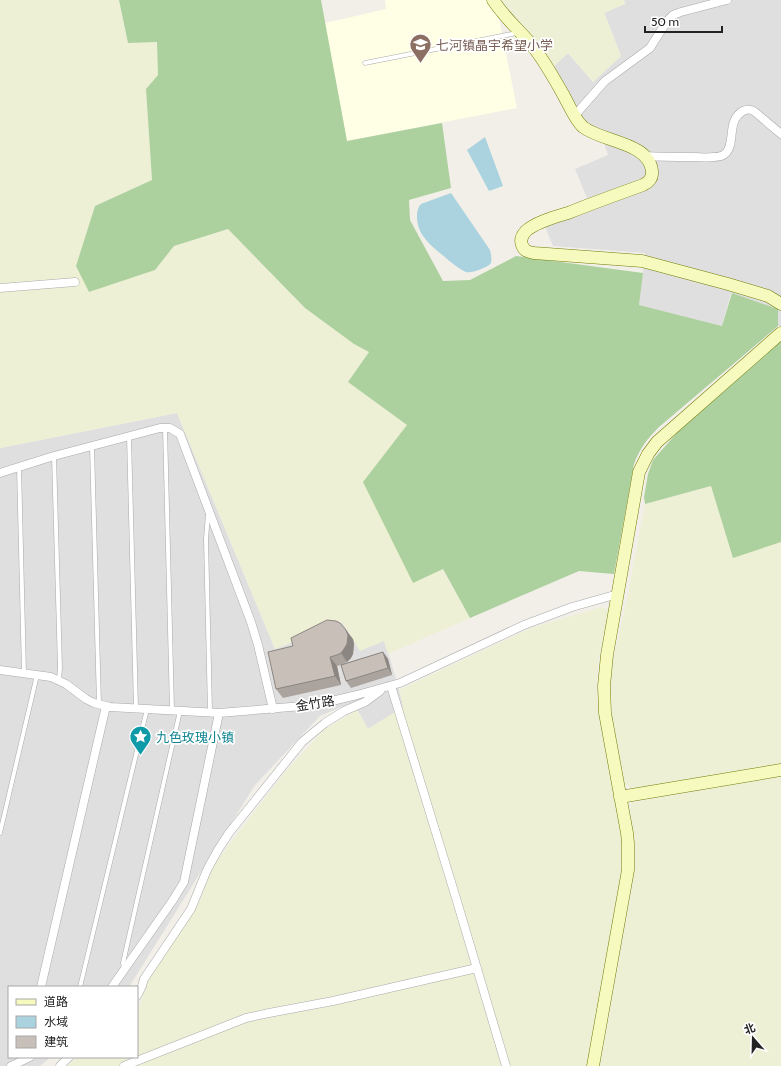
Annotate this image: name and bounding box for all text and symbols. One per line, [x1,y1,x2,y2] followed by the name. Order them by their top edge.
[645,8,722,34] scale bar
[651,14,679,29] text: 50 m
[407,32,433,65] school or university icon: 七河镇晶宇希望小学
[436,37,553,53] place label: 七河镇晶宇希望小学
[294,692,336,714] street label: 金竹路
[128,724,154,757] place icon: 九色玫瑰小镇
[156,729,234,745] place label: 九色玫瑰小镇
[8,986,138,1058] legend
[44,994,68,1009] text: 道路
[44,1014,68,1029] text: 水域
[733,1018,773,1058] north arrow
[742,1020,757,1037] text: 北
[44,1034,68,1049] text: 建筑

